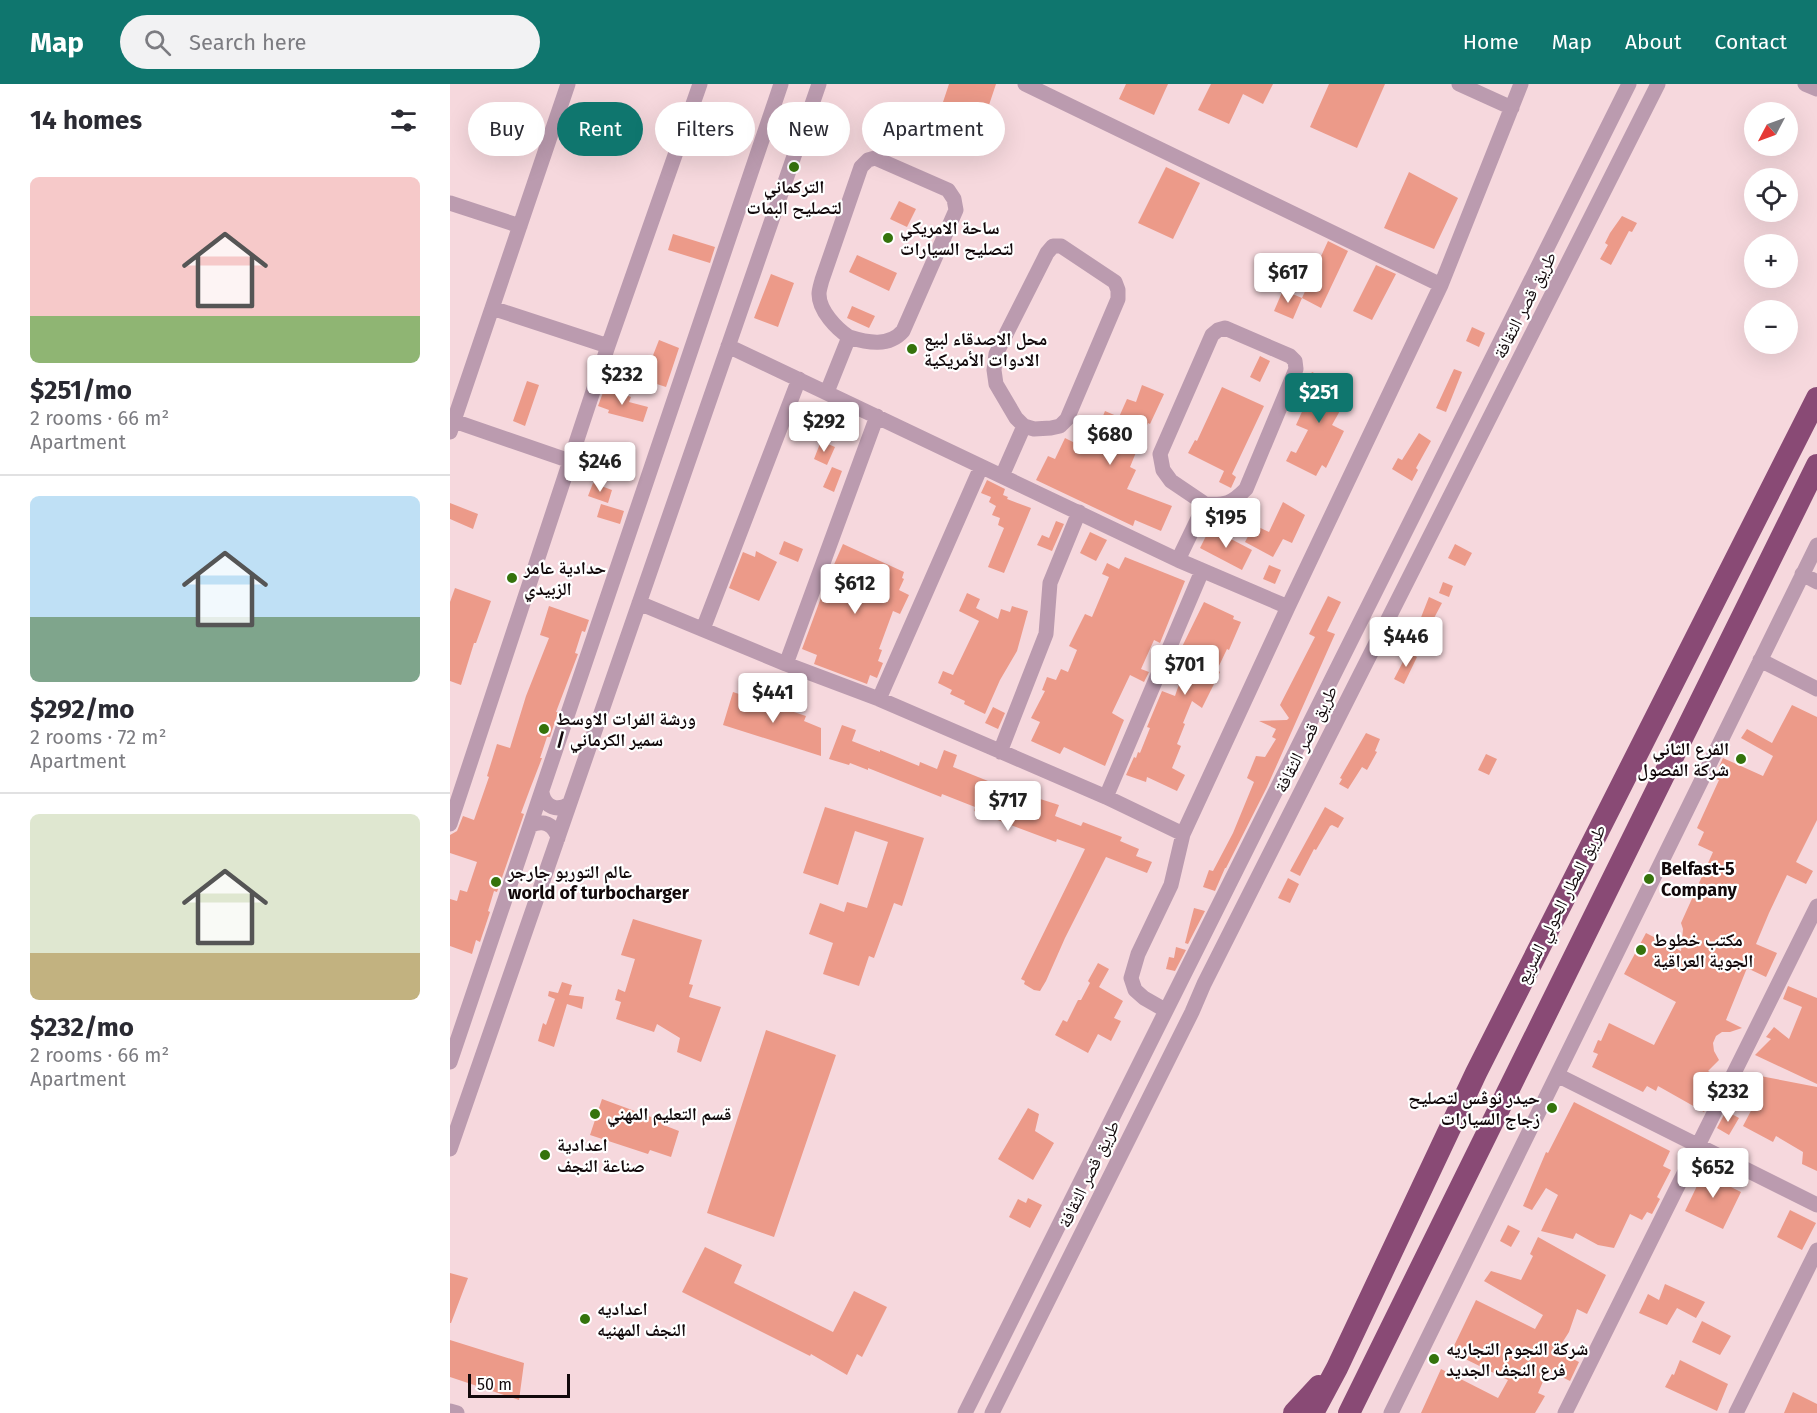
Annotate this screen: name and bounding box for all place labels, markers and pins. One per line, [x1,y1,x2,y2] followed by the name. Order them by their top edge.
[787,160,801,174] marker: التركماني لتصليح البمات
[746,176,842,220] place label: التركماني لتصليح البمات
[900,217,1013,261] place label: ساحة الامريكي لتصليح السيارات
[881,231,895,245] marker: ساحة الامريكي لتصليح السيارات
[1252,253,1324,304] pin: $617
[924,328,1047,371] place label: محل الاصدقاء لبيع الادوات الأمريكية
[905,342,919,356] marker: محل الاصدقاء لبيع الادوات الأمريكية
[586,355,658,406] pin: $232
[1283,373,1355,424] pin: $251
[788,402,860,453] pin: $292
[1074,415,1146,466] pin: $680
[564,442,636,493] pin: $246
[1190,498,1262,549] pin: $195
[523,557,607,603] place label: حدادية عامر الزبيدي
[819,564,891,615] pin: $612
[505,571,519,585] marker: حدادية عامر الزبيدي
[1370,617,1442,668] pin: $446
[1149,645,1221,696] pin: $701
[737,673,809,724] pin: $441
[556,708,696,754] place label: ورشة الفرات الاوسط / سمير الكرماني
[537,722,551,736] marker: ورشة الفرات الاوسط / سمير الكرماني
[1637,738,1729,781] place label: الفرع الثاني شركة الفصول
[1734,752,1748,766] marker: الفرع الثاني شركة الفصول
[972,781,1044,832] pin: $717
[1661,858,1737,901] place label: Belfast-5 Company
[507,861,690,904] place label: عالم التوربو جارجر world of turbocharger
[1642,872,1656,886] marker: Belfast-5 Company
[489,875,503,889] marker: عالم التوربو جارجر world of turbocharger
[1653,929,1753,972] place label: مكتب خطوط الجوية العراقية
[1634,943,1648,957] marker: مكتب خطوط الجوية العراقية
[1692,1072,1764,1123] pin: $232
[1408,1087,1540,1130] place label: حيدر نوڤس لتصليح زجاج السيارات
[1545,1101,1559,1115] marker: حيدر نوڤس لتصليح زجاج السيارات
[607,1103,731,1128] place label: قسم التعليم المهني
[588,1107,602,1121] marker: قسم التعليم المهني
[557,1134,645,1177] place label: اعدادية صناعة النجف
[538,1148,552,1162] marker: اعدادية صناعة النجف
[1677,1148,1749,1199] pin: $652
[597,1298,686,1341] place label: اعداديه النجف المهنيه
[578,1312,592,1326] marker: اعداديه النجف المهنيه
[1446,1338,1588,1381] place label: شركة النجوم التجاريه فرع النجف الجديد
[1427,1352,1441,1366] marker: شركة النجوم التجاريه فرع النجف الجديد

